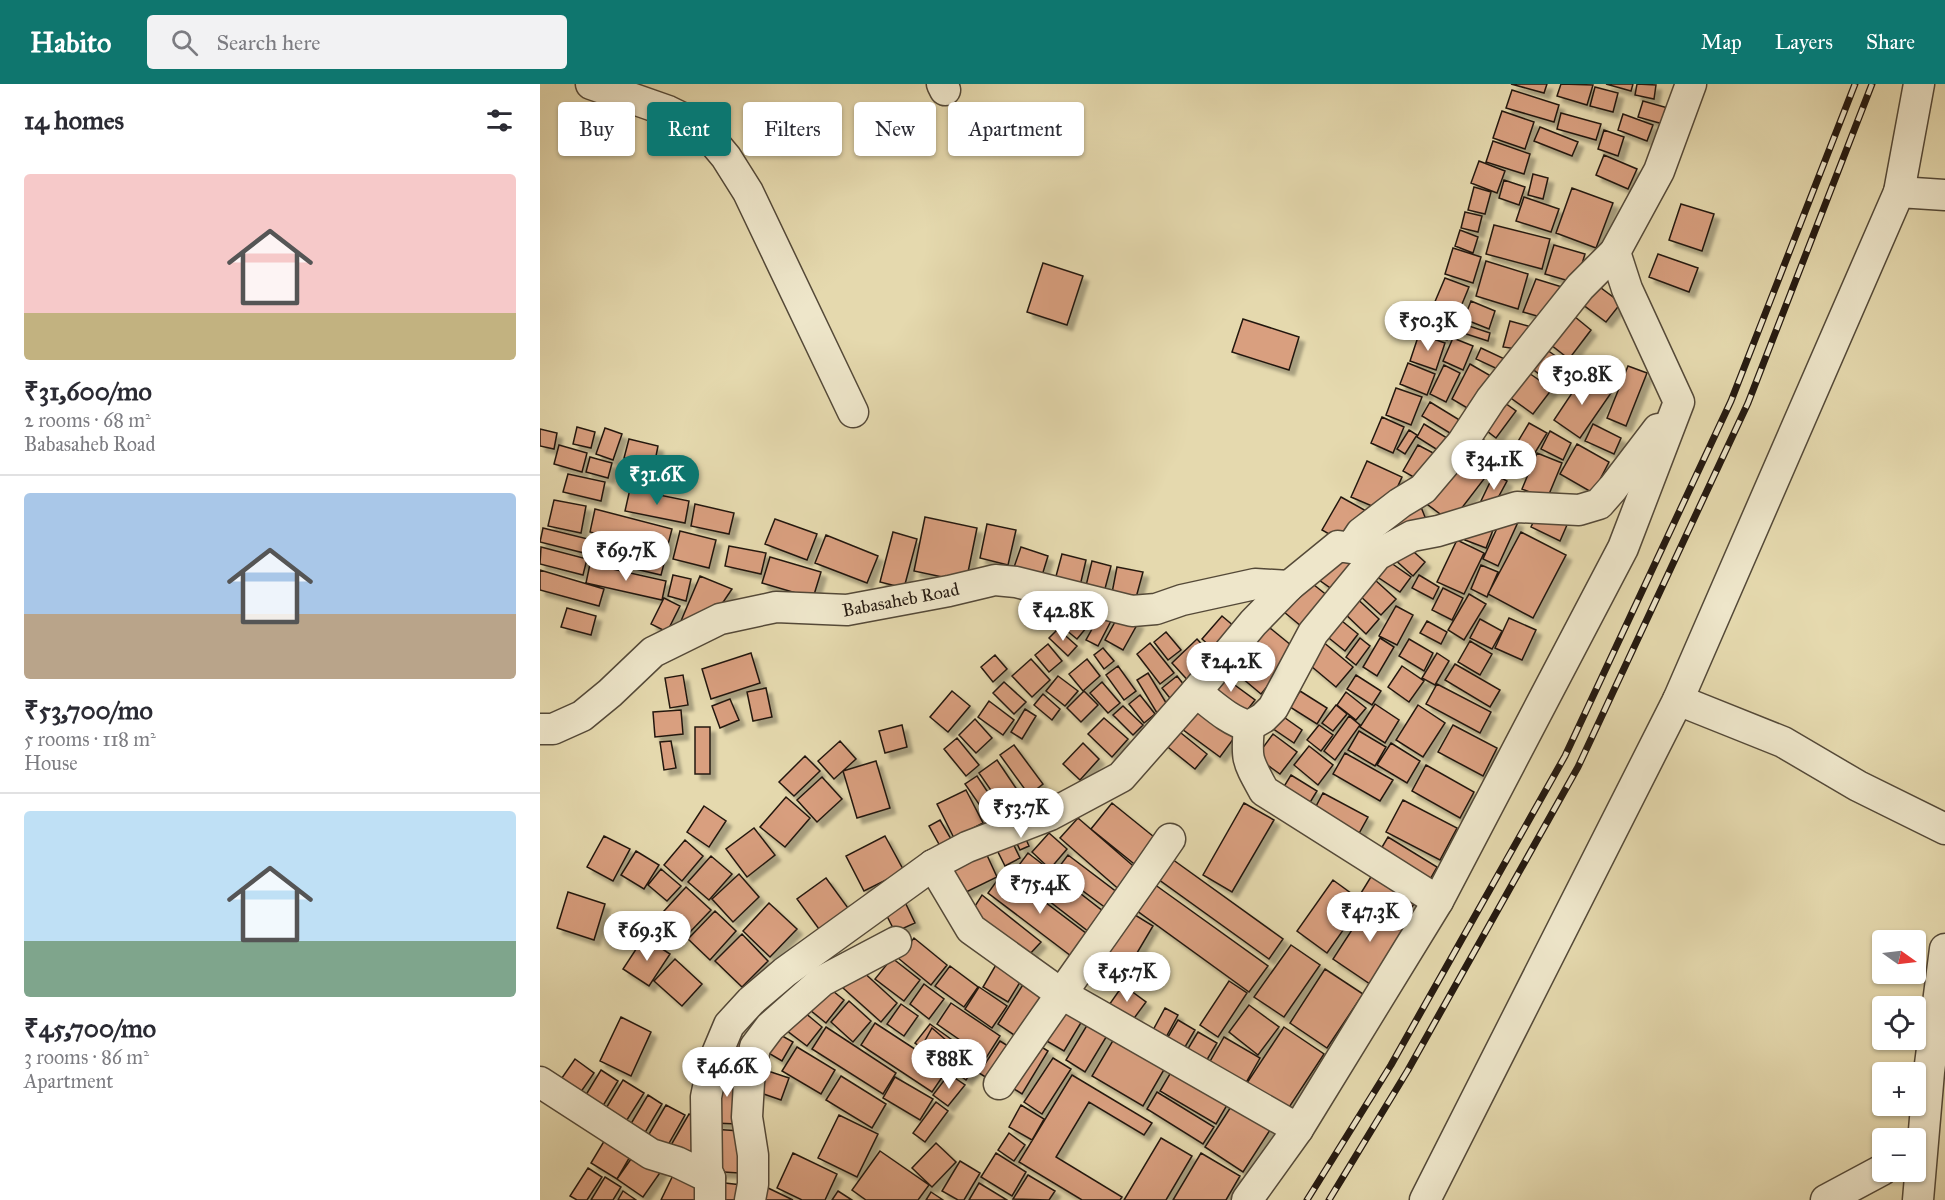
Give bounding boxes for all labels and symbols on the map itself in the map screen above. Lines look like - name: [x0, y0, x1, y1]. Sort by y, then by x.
- pin: ₹50.3K: [1379, 301, 1477, 352]
- pin: ₹30.8K: [1533, 355, 1631, 406]
- pin: ₹34.1K: [1445, 440, 1543, 491]
- pin: ₹31.6K: [608, 455, 706, 506]
- pin: ₹69.7K: [577, 531, 675, 582]
- street label: Babasaheb Road: [840, 578, 961, 622]
- pin: ₹42.8K: [1014, 591, 1112, 642]
- pin: ₹24.2K: [1182, 642, 1280, 693]
- pin: ₹53.7K: [972, 788, 1070, 839]
- pin: ₹75.4K: [991, 864, 1089, 915]
- pin: ₹47.3K: [1321, 892, 1419, 943]
- pin: ₹69.3K: [598, 911, 696, 962]
- north arrow: [1872, 930, 1926, 984]
- pin: ₹45.7K: [1078, 952, 1176, 1003]
- pin: ₹88K: [913, 1039, 985, 1090]
- pin: ₹46.6K: [678, 1047, 776, 1098]

